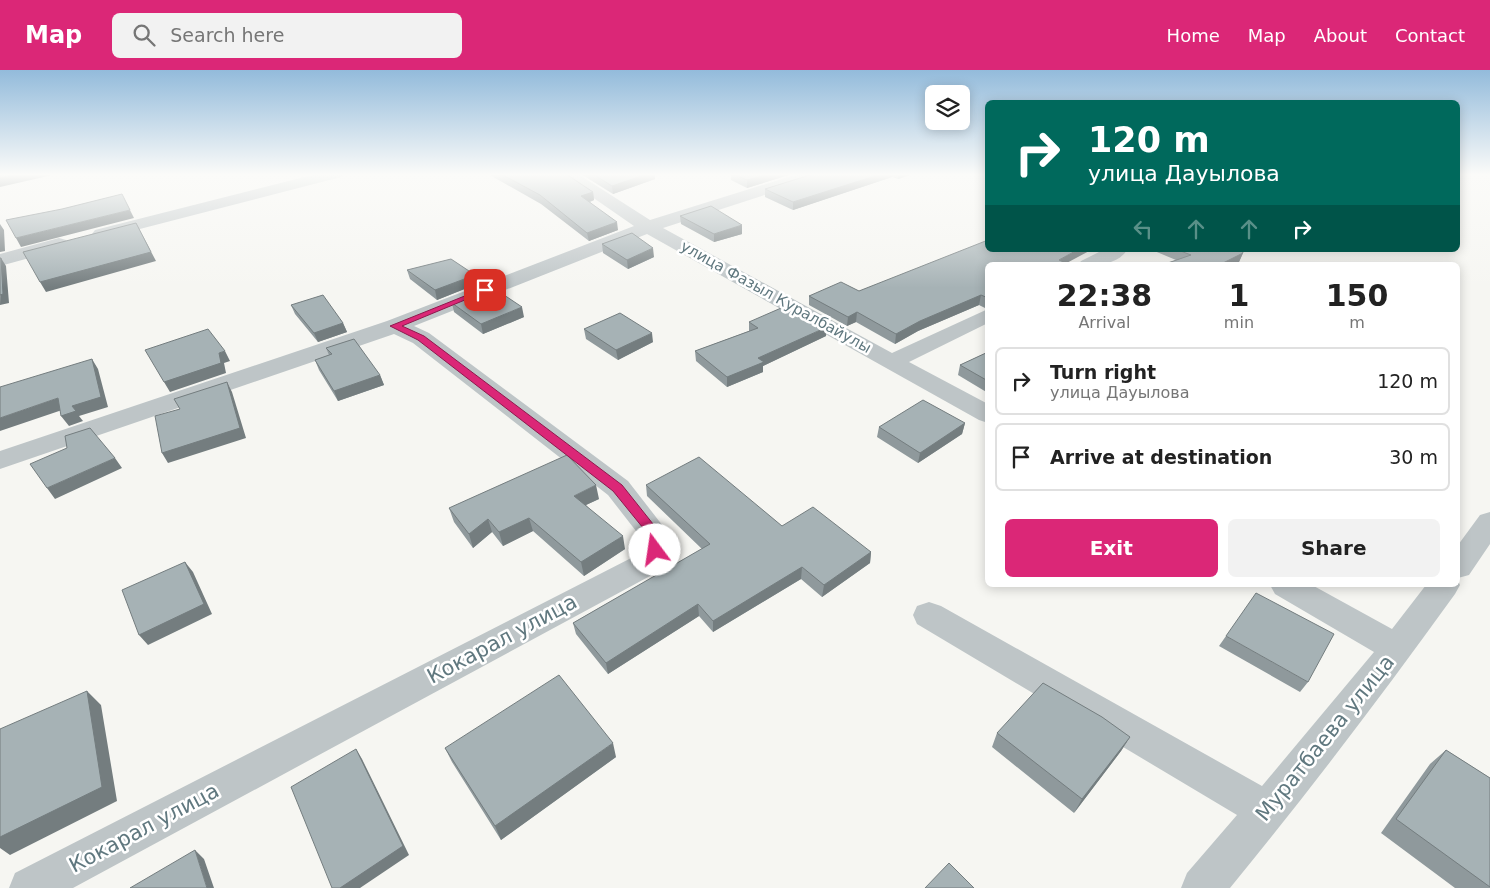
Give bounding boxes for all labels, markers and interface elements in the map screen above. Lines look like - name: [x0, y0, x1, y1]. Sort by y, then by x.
- search box: [112, 13, 462, 58]
- text: Map: [25, 21, 82, 49]
- icon: search: [130, 21, 158, 49]
- text: Search here: [170, 24, 284, 46]
- text: Home: [1167, 25, 1220, 46]
- text: Map: [1248, 25, 1286, 46]
- text: About: [1314, 25, 1367, 46]
- text: Contact: [1395, 25, 1465, 46]
- map controls: [925, 85, 970, 130]
- button: layers: [925, 85, 970, 130]
- icon: right: [1005, 120, 1070, 185]
- text: 120 m: [1088, 120, 1210, 160]
- text: улица Дауылова: [1088, 161, 1280, 186]
- icon: left: [1129, 215, 1157, 243]
- icon: ahead: [1182, 215, 1210, 243]
- icon: ahead: [1235, 215, 1263, 243]
- icon: right: [1288, 215, 1316, 243]
- street label: улица Фазыл Куралбайулы: [678, 237, 874, 357]
- pin: [464, 269, 506, 311]
- icon: arrive: [471, 276, 499, 304]
- text: 22:38: [1057, 278, 1152, 313]
- text: 1: [1228, 278, 1249, 313]
- text: 150: [1326, 278, 1388, 313]
- text: Arrival: [1078, 313, 1130, 332]
- text: min: [1224, 313, 1254, 332]
- text: m: [1349, 313, 1365, 332]
- text: Turn right: [1050, 361, 1156, 383]
- icon: right: [1007, 367, 1035, 395]
- text: 120 m: [1377, 370, 1438, 392]
- text: улица Дауылова: [1050, 383, 1190, 402]
- icon: arrive: [1007, 443, 1035, 471]
- text: Arrive at destination: [1050, 446, 1272, 468]
- text: 30 m: [1389, 446, 1438, 468]
- button: Exit: [1005, 519, 1218, 577]
- button: Share: [1228, 519, 1440, 577]
- position arrow: [628, 523, 680, 575]
- street label: Кокарал улица: [423, 589, 581, 689]
- street label: Муратбаева улица: [1251, 650, 1399, 826]
- street label: Кокарал улица: [65, 778, 223, 878]

